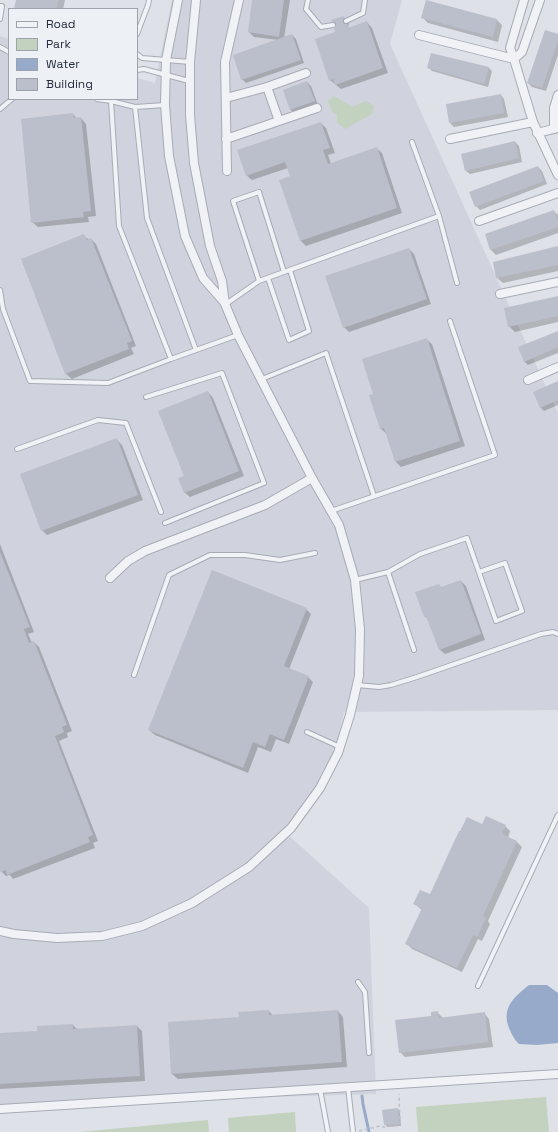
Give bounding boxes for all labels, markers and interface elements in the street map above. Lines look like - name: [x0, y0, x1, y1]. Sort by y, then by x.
- legend: [8, 8, 138, 100]
- text: Road: [46, 16, 75, 32]
- text: Park: [46, 36, 71, 52]
- text: Water: [46, 56, 80, 72]
- text: Building: [46, 76, 93, 92]

